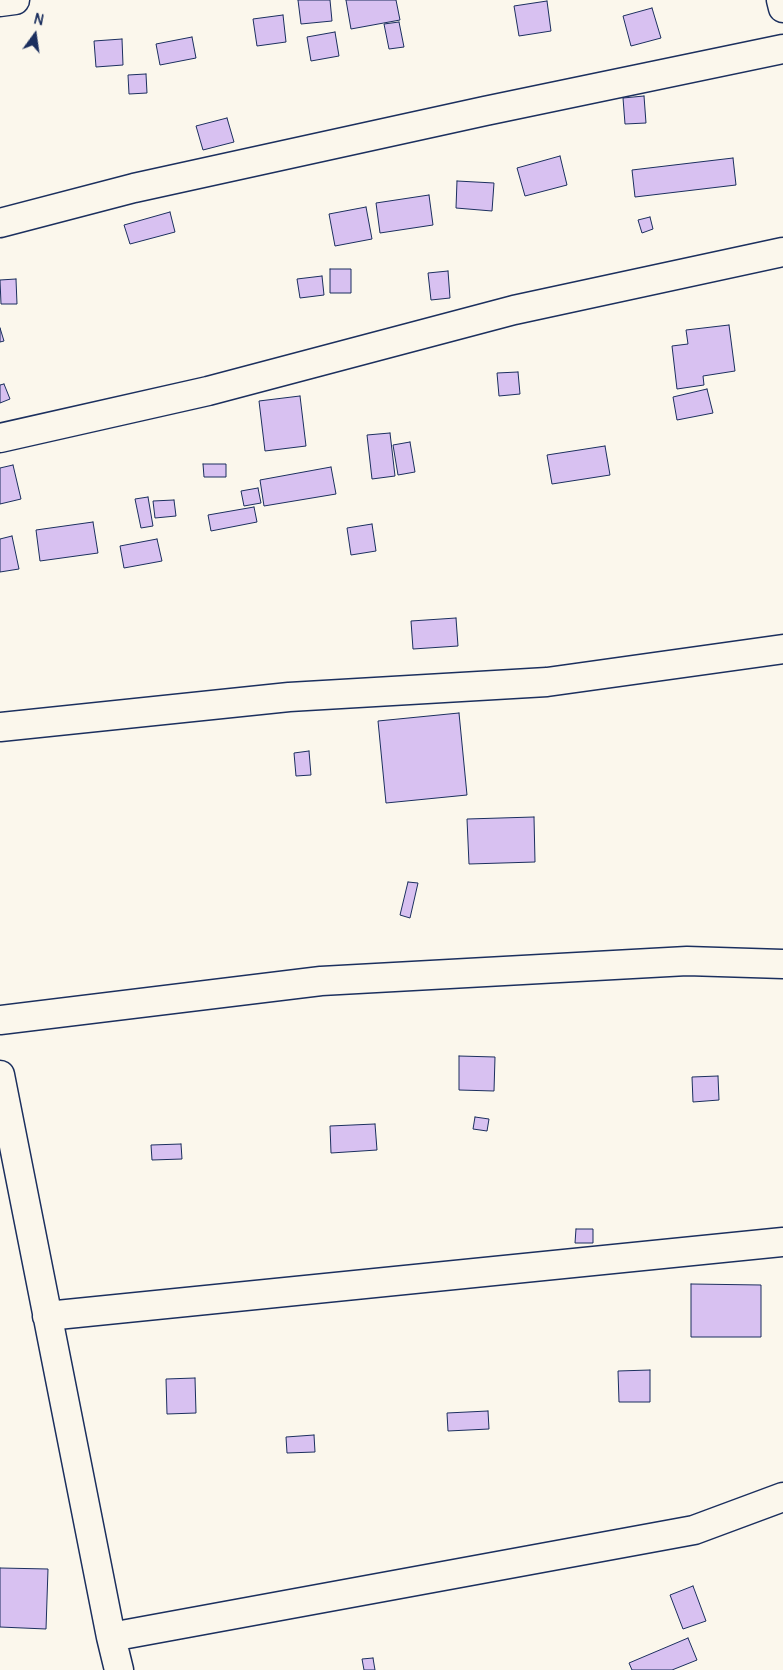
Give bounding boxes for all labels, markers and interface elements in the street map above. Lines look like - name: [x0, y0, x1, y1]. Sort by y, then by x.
- north arrow: [10, 10, 60, 60]
- text: N: [32, 11, 45, 29]

